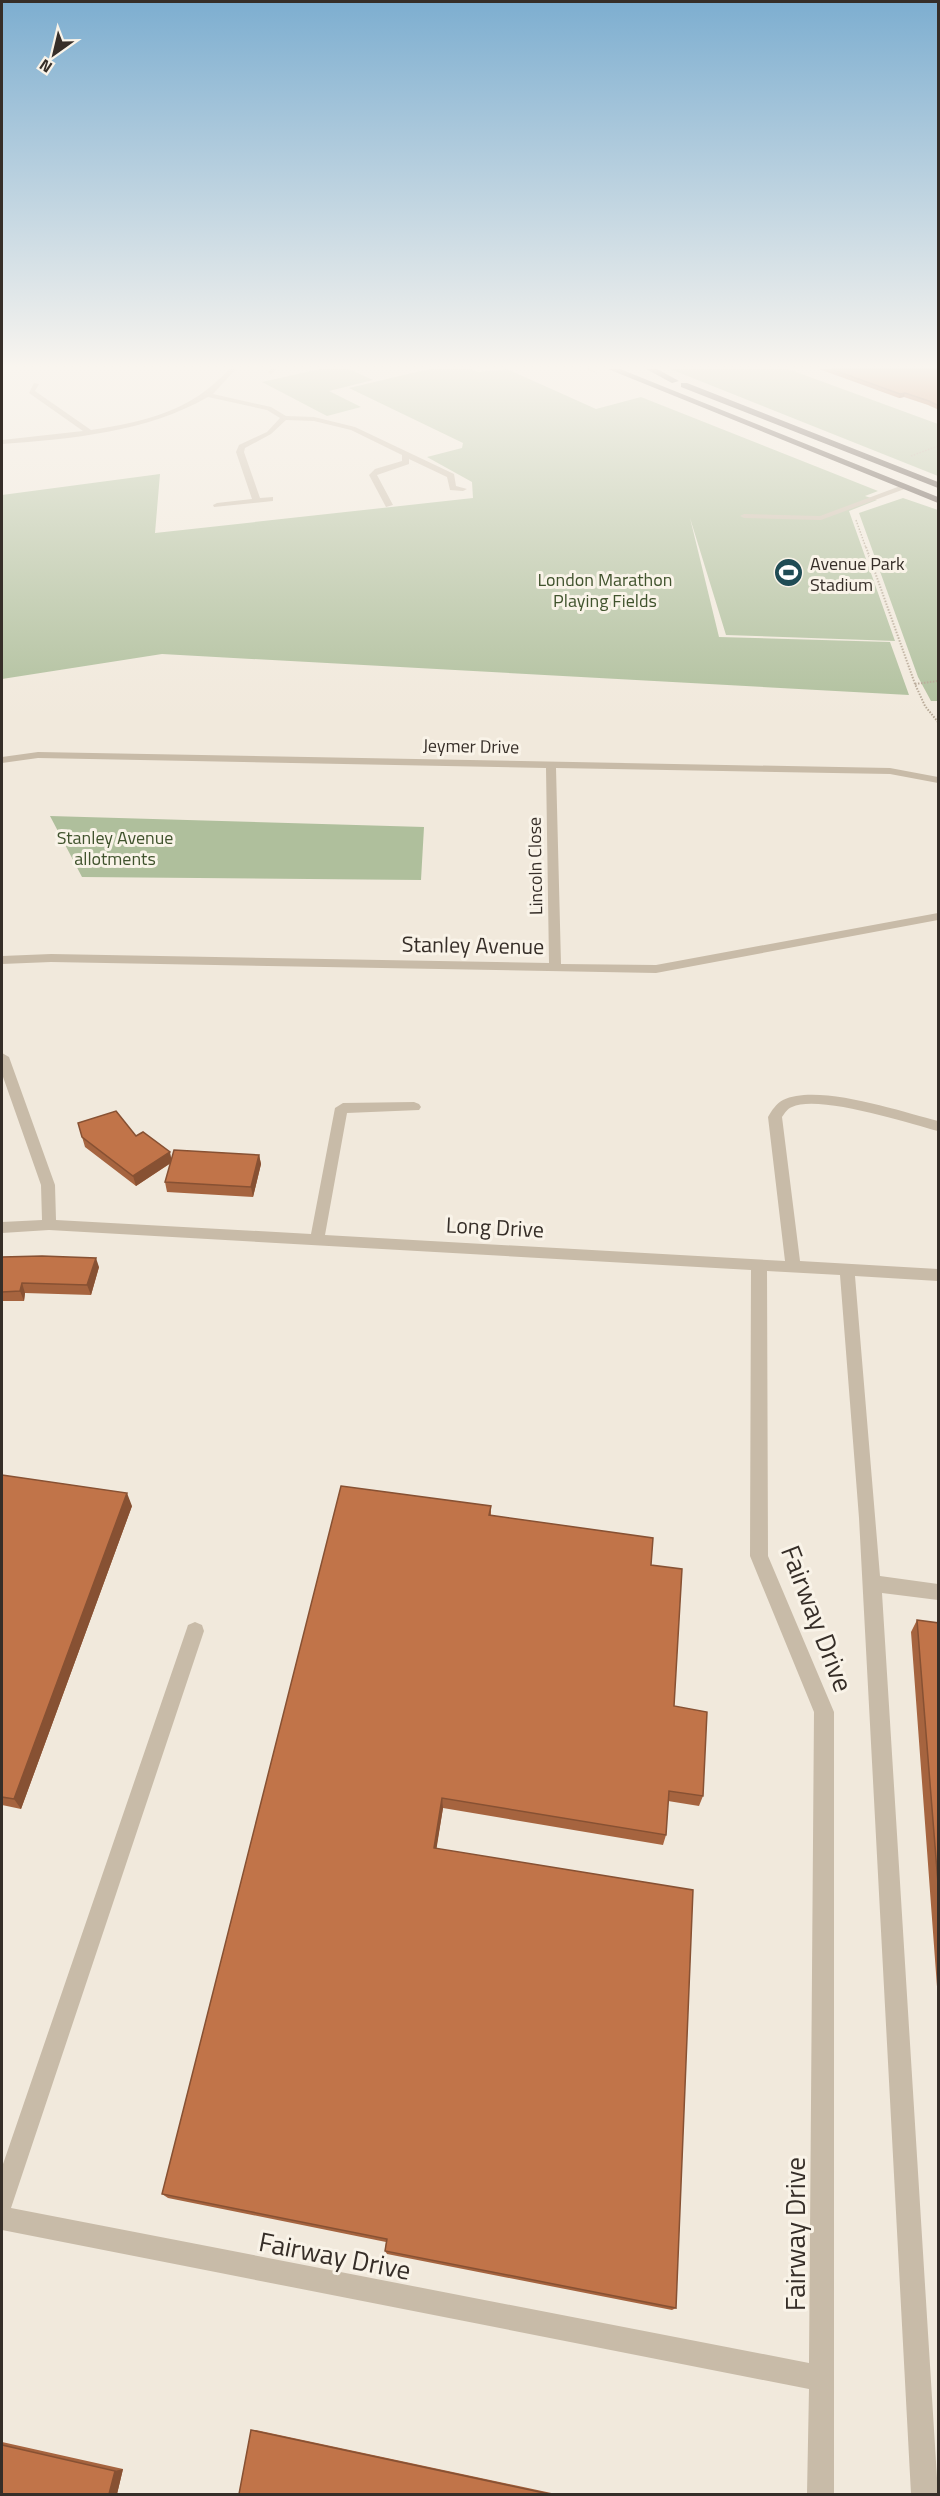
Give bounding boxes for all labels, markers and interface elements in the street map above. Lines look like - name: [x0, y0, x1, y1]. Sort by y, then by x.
- north arrow: [24, 24, 84, 84]
- text: N: [34, 53, 57, 79]
- place label: Avenue Park Stadium: [810, 550, 905, 598]
- sports icon: Avenue Park Stadium: [773, 557, 805, 589]
- park label: London Marathon Playing Fields: [538, 566, 672, 614]
- street label: Jeymer Drive: [423, 732, 519, 760]
- street label: Lincoln Close: [521, 817, 549, 915]
- park label: Stanley Avenue allotments: [57, 824, 173, 872]
- street label: Stanley Avenue: [401, 927, 545, 963]
- street label: Long Drive: [445, 1207, 545, 1247]
- street label: Fairway Drive: [771, 1539, 865, 1697]
- street label: Fairway Drive: [774, 2157, 815, 2311]
- street label: Fairway Drive: [256, 2220, 414, 2290]

